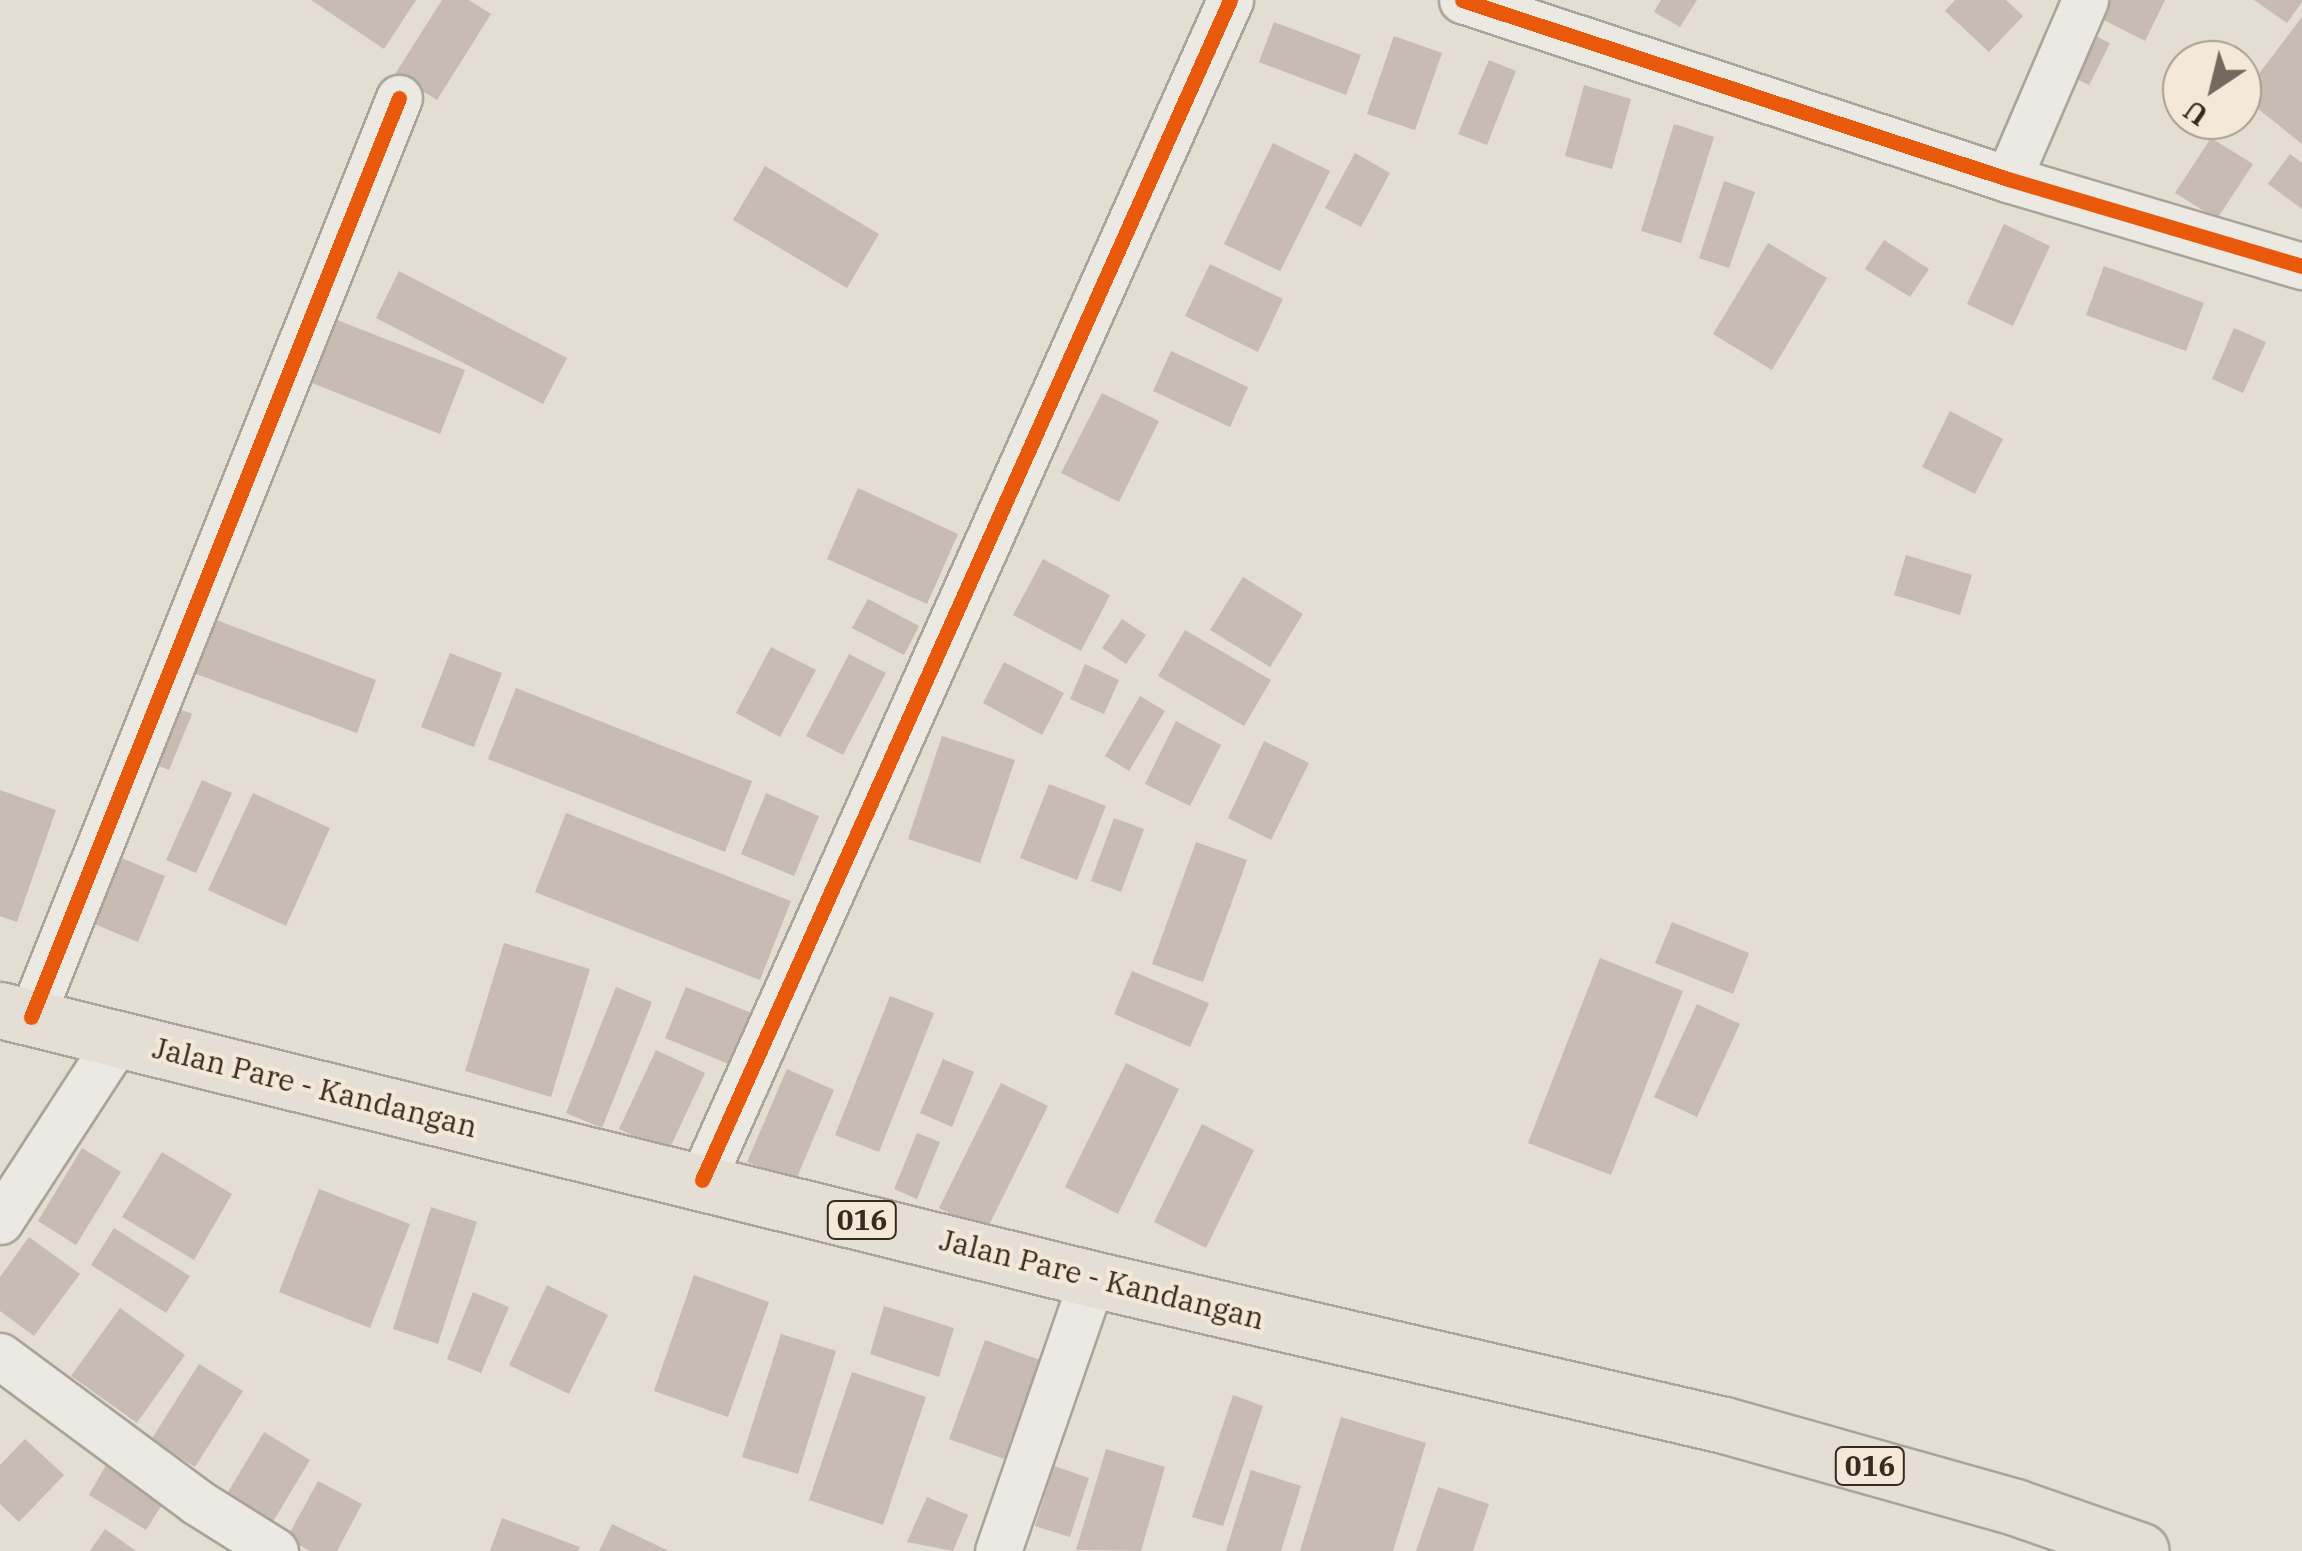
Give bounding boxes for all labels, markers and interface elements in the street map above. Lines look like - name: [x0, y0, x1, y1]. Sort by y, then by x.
- north arrow: [2162, 40, 2262, 140]
- text: U: [2176, 92, 2215, 135]
- street label: Jalan Pare - Kandangan: [149, 1029, 481, 1145]
- road number: 016: [824, 1197, 900, 1243]
- street label: Jalan Pare - Kandangan: [936, 1221, 1268, 1337]
- road number: 016: [1832, 1443, 1908, 1489]

